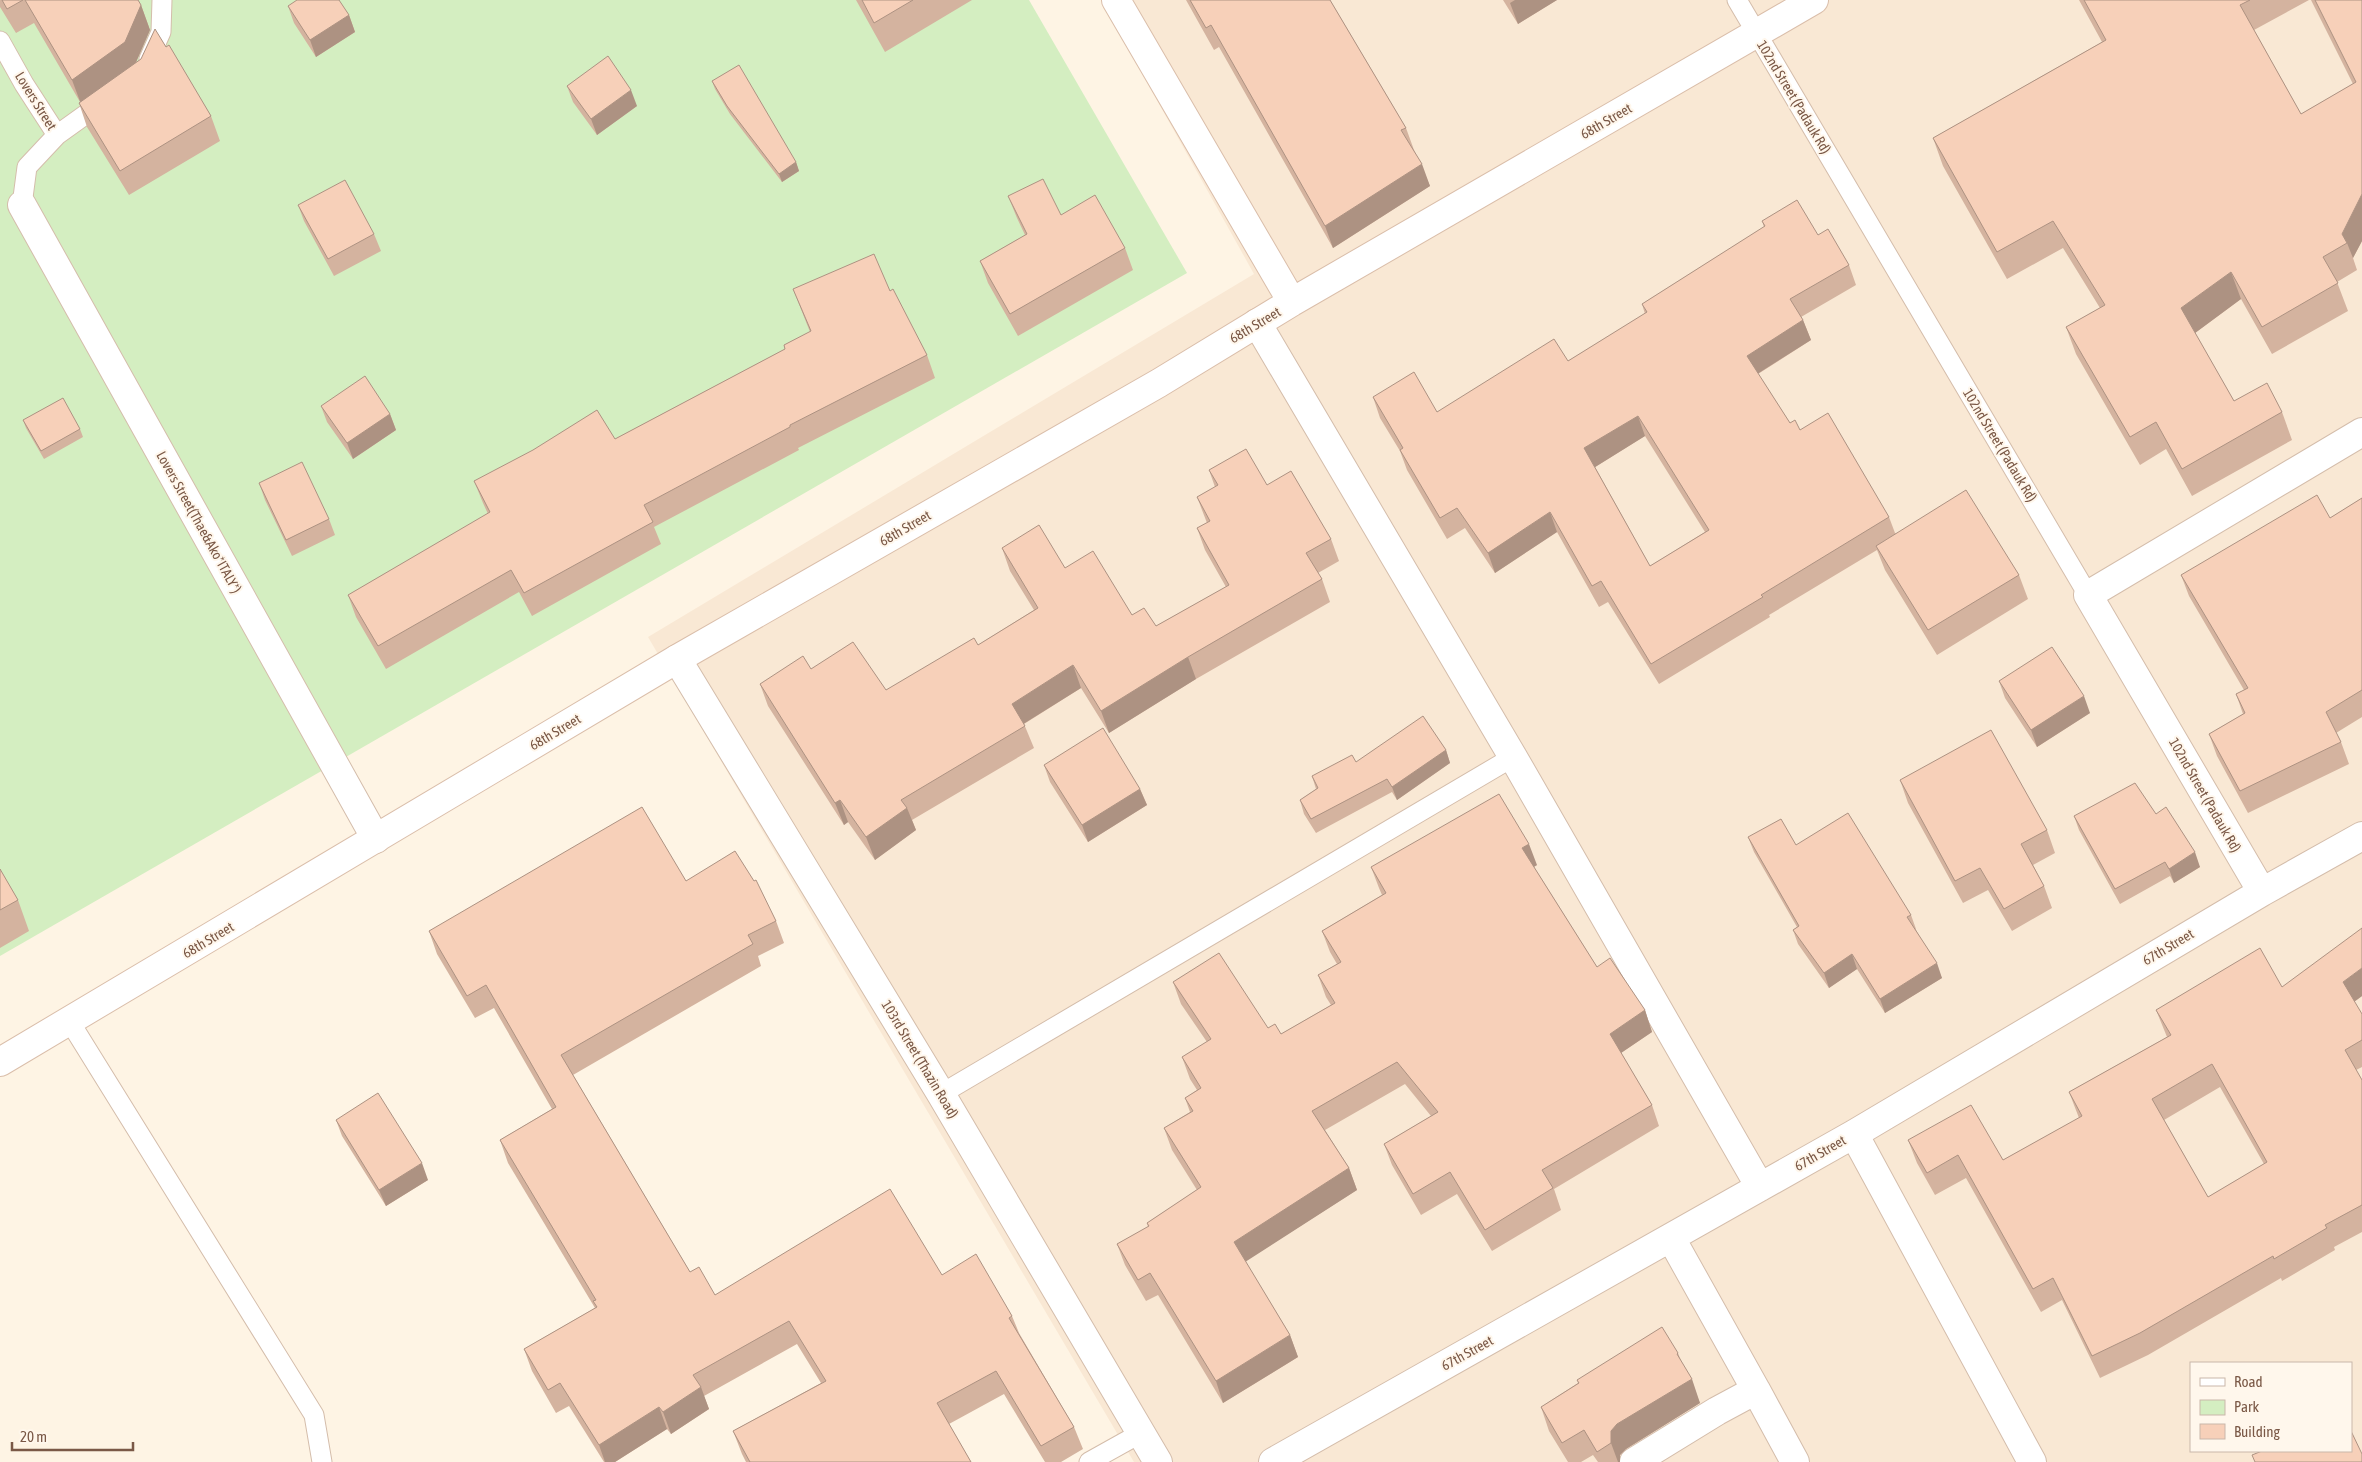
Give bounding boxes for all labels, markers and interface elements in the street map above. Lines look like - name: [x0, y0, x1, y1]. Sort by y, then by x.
- street label: 102nd Street (Padauk Rd): [1754, 38, 1834, 156]
- street label: Lovers Street: [12, 69, 60, 133]
- street label: 68th Street: [1577, 100, 1635, 142]
- street label: 68th Street: [1227, 304, 1283, 346]
- street label: 102nd Street (Padauk Rd): [1960, 386, 2040, 504]
- street label: Lovers Street(Thae&Ako*ITALY*): [153, 448, 245, 596]
- street label: 68th Street: [876, 507, 934, 549]
- street label: 68th Street: [527, 711, 583, 753]
- street label: 102nd Street (Padauk Rd): [2166, 735, 2244, 855]
- street label: 68th Street: [180, 919, 236, 961]
- street label: 67th Street: [2140, 926, 2196, 968]
- street label: 103rd Street (Thazin Road): [878, 997, 962, 1121]
- street label: 67th Street: [1791, 1132, 1849, 1174]
- street label: 67th Street: [1438, 1332, 1496, 1374]
- legend: [2190, 1362, 2352, 1452]
- text: Road: [2234, 1373, 2263, 1390]
- text: Park: [2234, 1398, 2259, 1415]
- scale bar: [12, 1420, 134, 1452]
- text: Building: [2234, 1423, 2280, 1440]
- text: 20 m: [20, 1428, 47, 1445]

